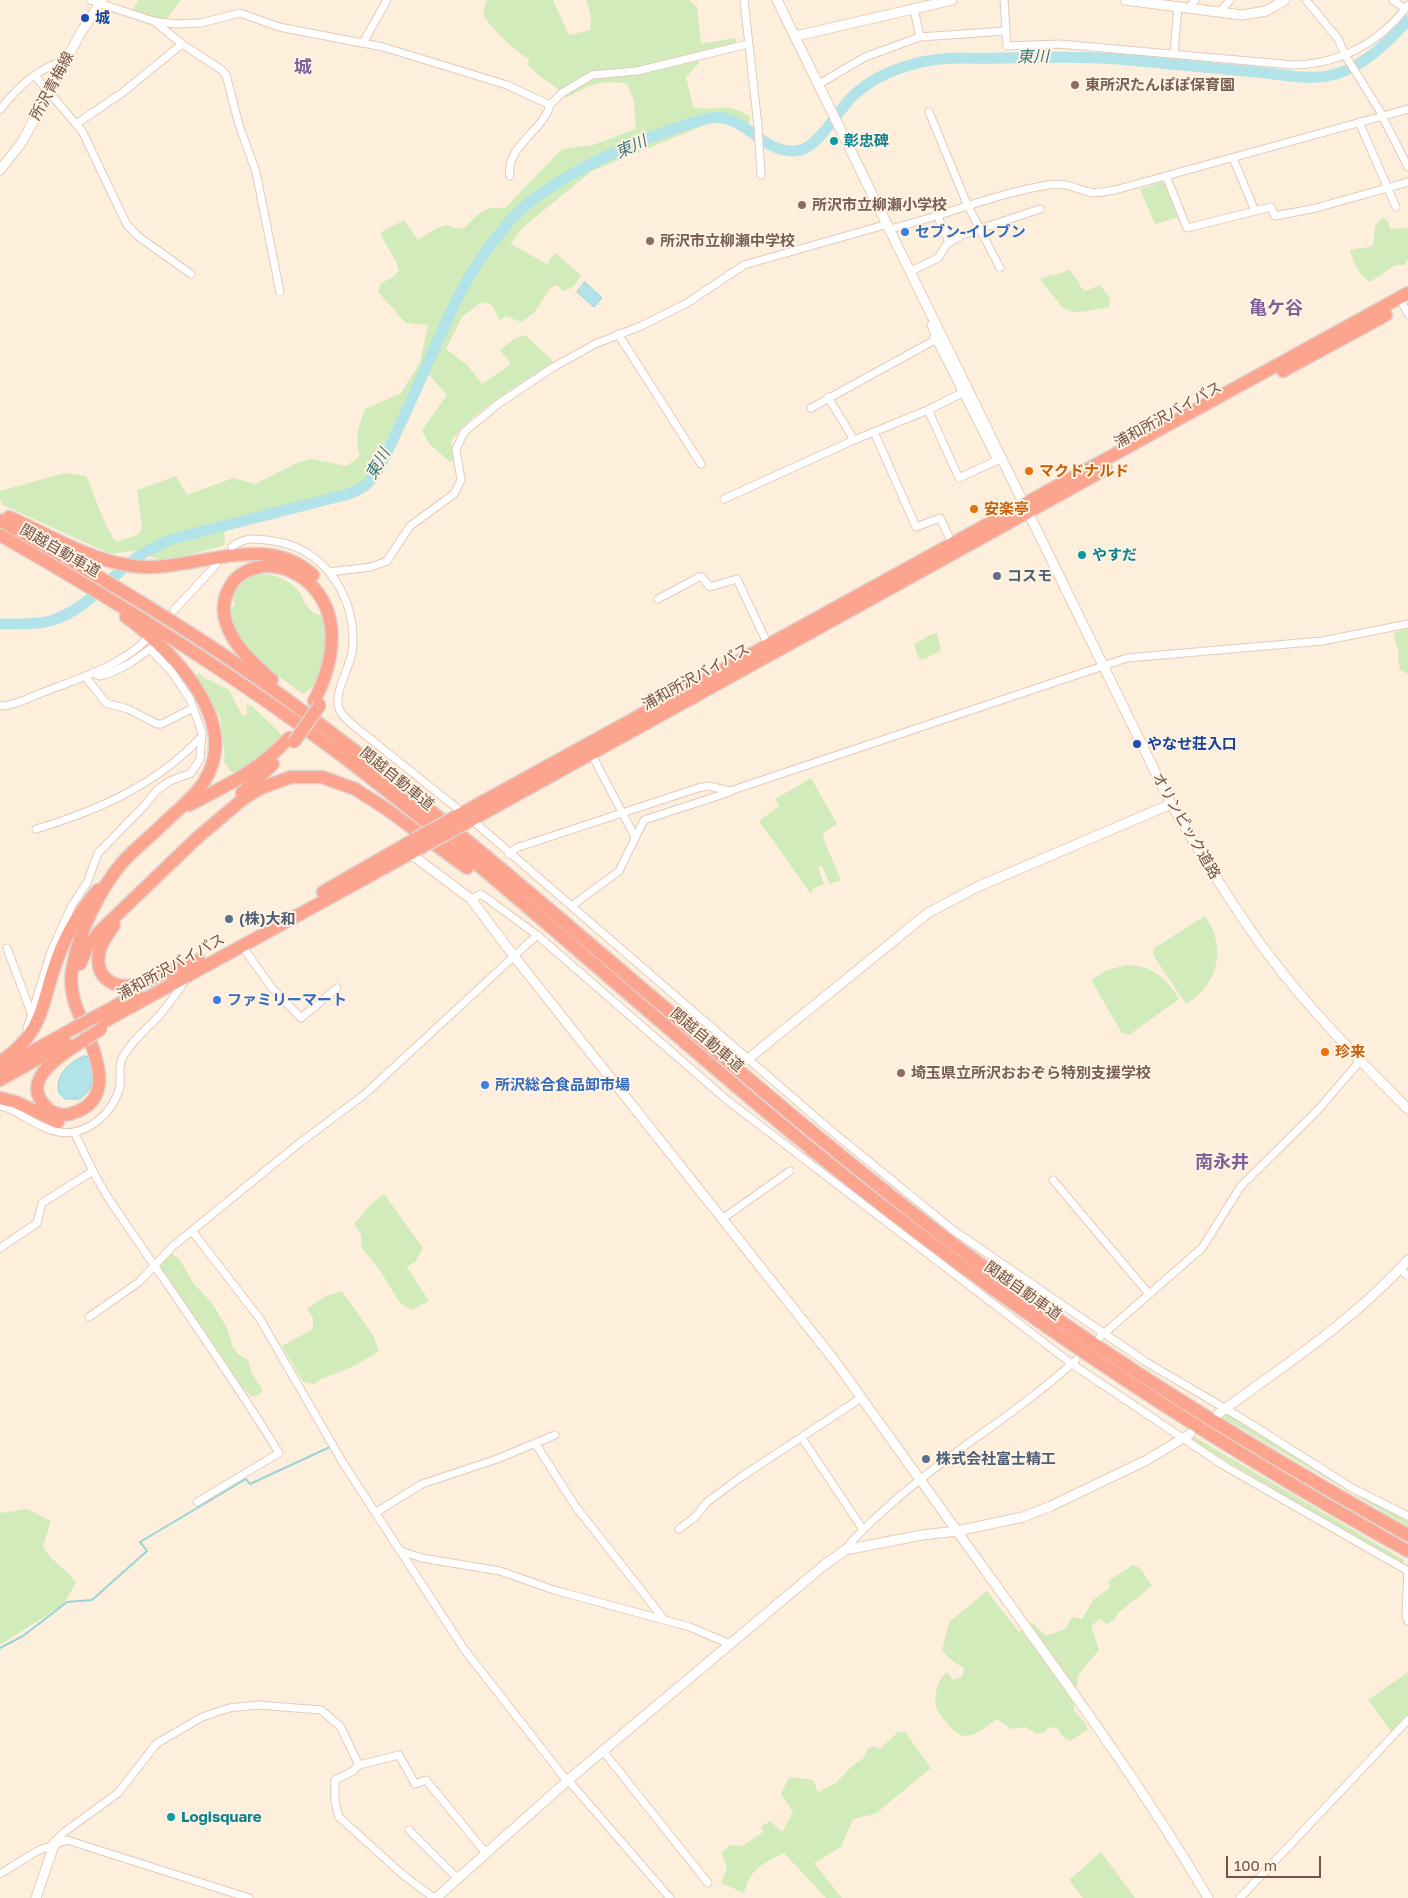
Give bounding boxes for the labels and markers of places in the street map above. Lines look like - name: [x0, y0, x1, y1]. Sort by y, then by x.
- place label: 城: [95, 9, 110, 27]
- marker: 城: [79, 12, 91, 24]
- place label: 東所沢たんぽぽ保育園: [1085, 76, 1235, 94]
- marker: 東所沢たんぽぽ保育園: [1069, 79, 1081, 91]
- place label: 彰忠碑: [844, 132, 889, 150]
- marker: 彰忠碑: [828, 135, 840, 147]
- place label: 所沢市立柳瀬小学校: [812, 196, 947, 214]
- marker: 所沢市立柳瀬小学校: [796, 199, 808, 211]
- place label: セブン-イレブン: [915, 223, 1026, 241]
- marker: セブン-イレブン: [899, 226, 911, 238]
- place label: 所沢市立柳瀬中学校: [660, 232, 795, 250]
- marker: 所沢市立柳瀬中学校: [644, 235, 656, 247]
- place label: マクドナルド: [1039, 462, 1129, 480]
- marker: マクドナルド: [1023, 465, 1035, 477]
- place label: 安楽亭: [984, 500, 1029, 518]
- marker: 安楽亭: [968, 503, 980, 515]
- place label: やすだ: [1092, 546, 1137, 564]
- marker: やすだ: [1076, 549, 1088, 561]
- place label: コスモ: [1007, 567, 1052, 585]
- marker: コスモ: [991, 570, 1003, 582]
- place label: やなせ荘入口: [1147, 735, 1237, 753]
- marker: やなせ荘入口: [1131, 738, 1143, 750]
- place label: (株)大和: [239, 910, 295, 928]
- marker: (株)大和: [223, 913, 235, 925]
- place label: ファミリーマート: [227, 991, 347, 1009]
- marker: ファミリーマート: [211, 994, 223, 1006]
- place label: 珍来: [1335, 1043, 1365, 1061]
- marker: 珍来: [1319, 1046, 1331, 1058]
- place label: 埼玉県立所沢おおぞら特別支援学校: [911, 1064, 1151, 1082]
- marker: 埼玉県立所沢おおぞら特別支援学校: [895, 1067, 907, 1079]
- place label: 所沢総合食品卸市場: [495, 1076, 630, 1094]
- marker: 所沢総合食品卸市場: [479, 1079, 491, 1091]
- place label: 株式会社富士精工: [936, 1450, 1056, 1468]
- marker: 株式会社富士精工: [920, 1453, 932, 1465]
- place label: Logisquare: [181, 1808, 262, 1826]
- marker: Logisquare: [165, 1811, 177, 1823]

